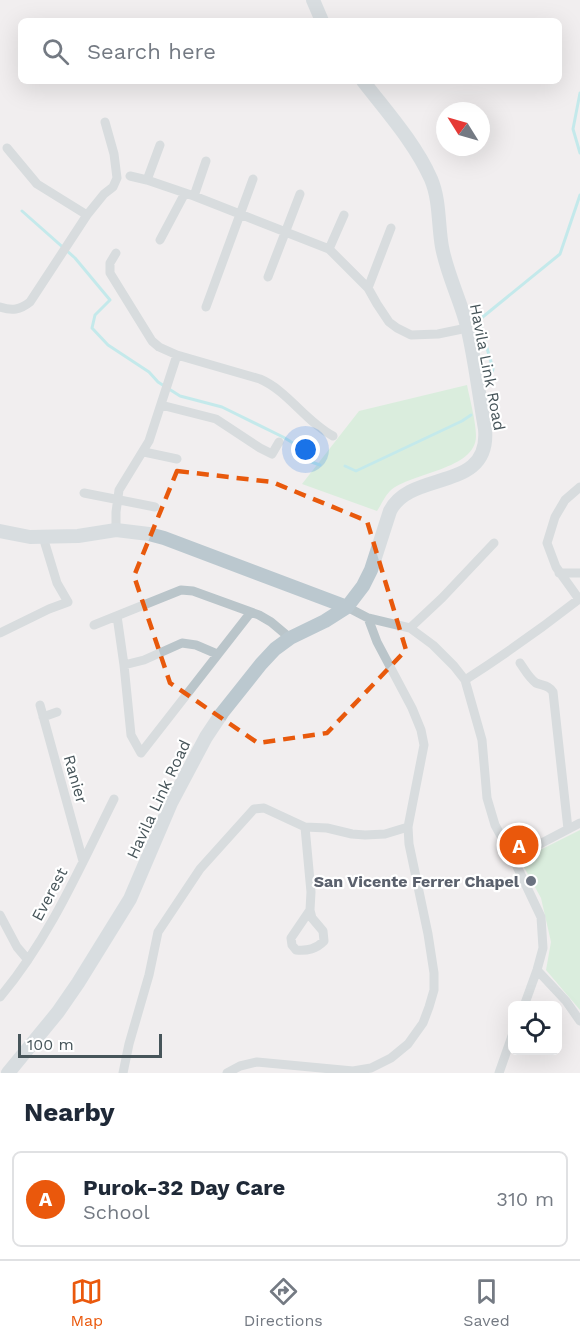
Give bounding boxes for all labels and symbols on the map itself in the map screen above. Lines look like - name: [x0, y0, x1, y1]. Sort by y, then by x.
- north arrow: [436, 102, 490, 156]
- street label: Havila Link Road: [466, 302, 509, 432]
- your location: [291, 435, 320, 464]
- street label: Havila Link Road: [123, 737, 194, 862]
- street label: Ranier: [60, 753, 92, 806]
- pin: A: [500, 822, 538, 868]
- street label: Everest: [27, 864, 72, 924]
- place label: San Vicente Ferrer Chapel: [314, 872, 520, 891]
- marker: San Vicente Ferrer Chapel: [524, 874, 538, 888]
- scale bar: [18, 1031, 162, 1058]

